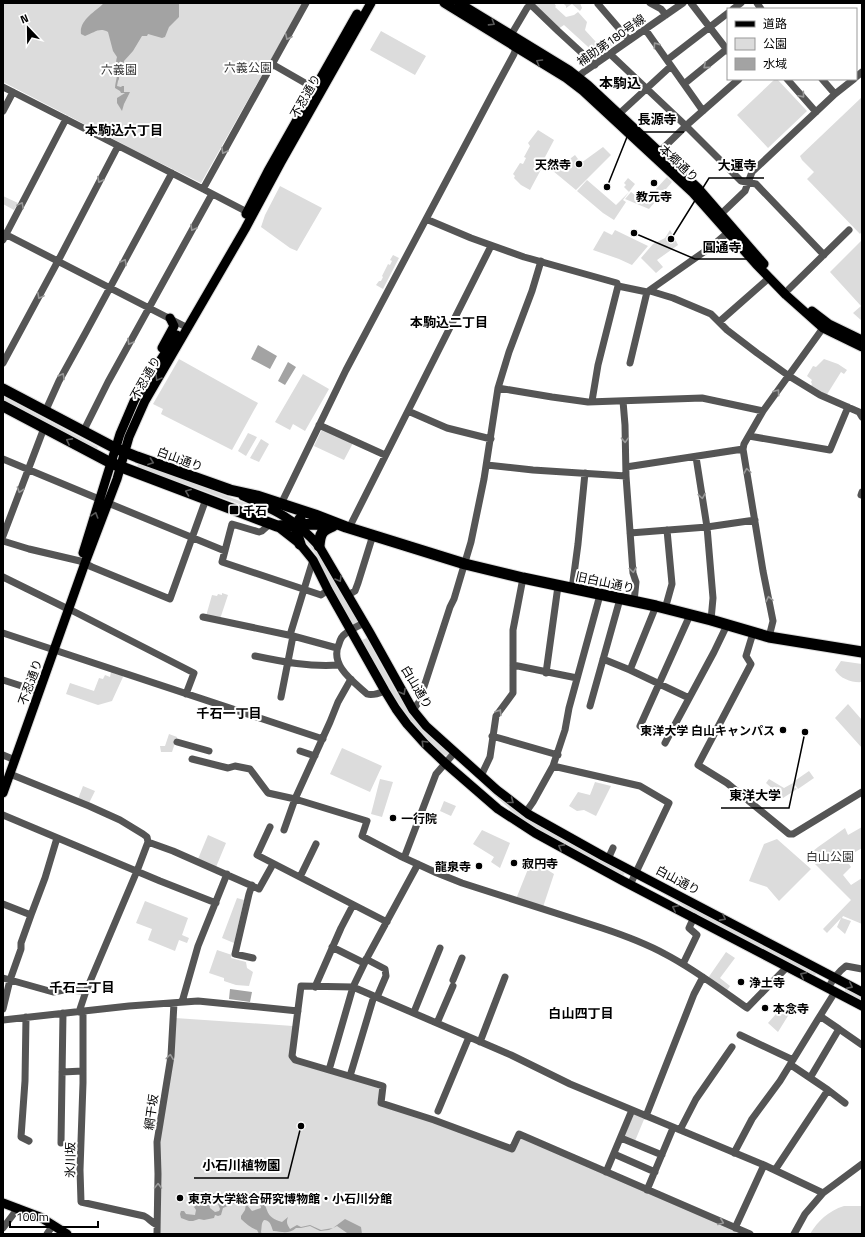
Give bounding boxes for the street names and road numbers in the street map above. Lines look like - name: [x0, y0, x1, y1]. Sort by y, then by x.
- street label: 補助第180号線: [573, 9, 649, 71]
- street label: 不忍通り: [285, 70, 325, 122]
- street label: 本郷通り: [655, 140, 703, 186]
- street label: 不忍通り: [125, 352, 165, 404]
- street label: 白山通り: [154, 442, 206, 476]
- street label: 旧白山通り: [574, 566, 636, 598]
- street label: 不忍通り: [13, 656, 47, 708]
- street label: 白山通り: [396, 662, 438, 712]
- street label: 白山通り: [652, 860, 704, 900]
- street label: 網干坂: [139, 1093, 163, 1131]
- street label: 氷川坂: [60, 1142, 80, 1178]

